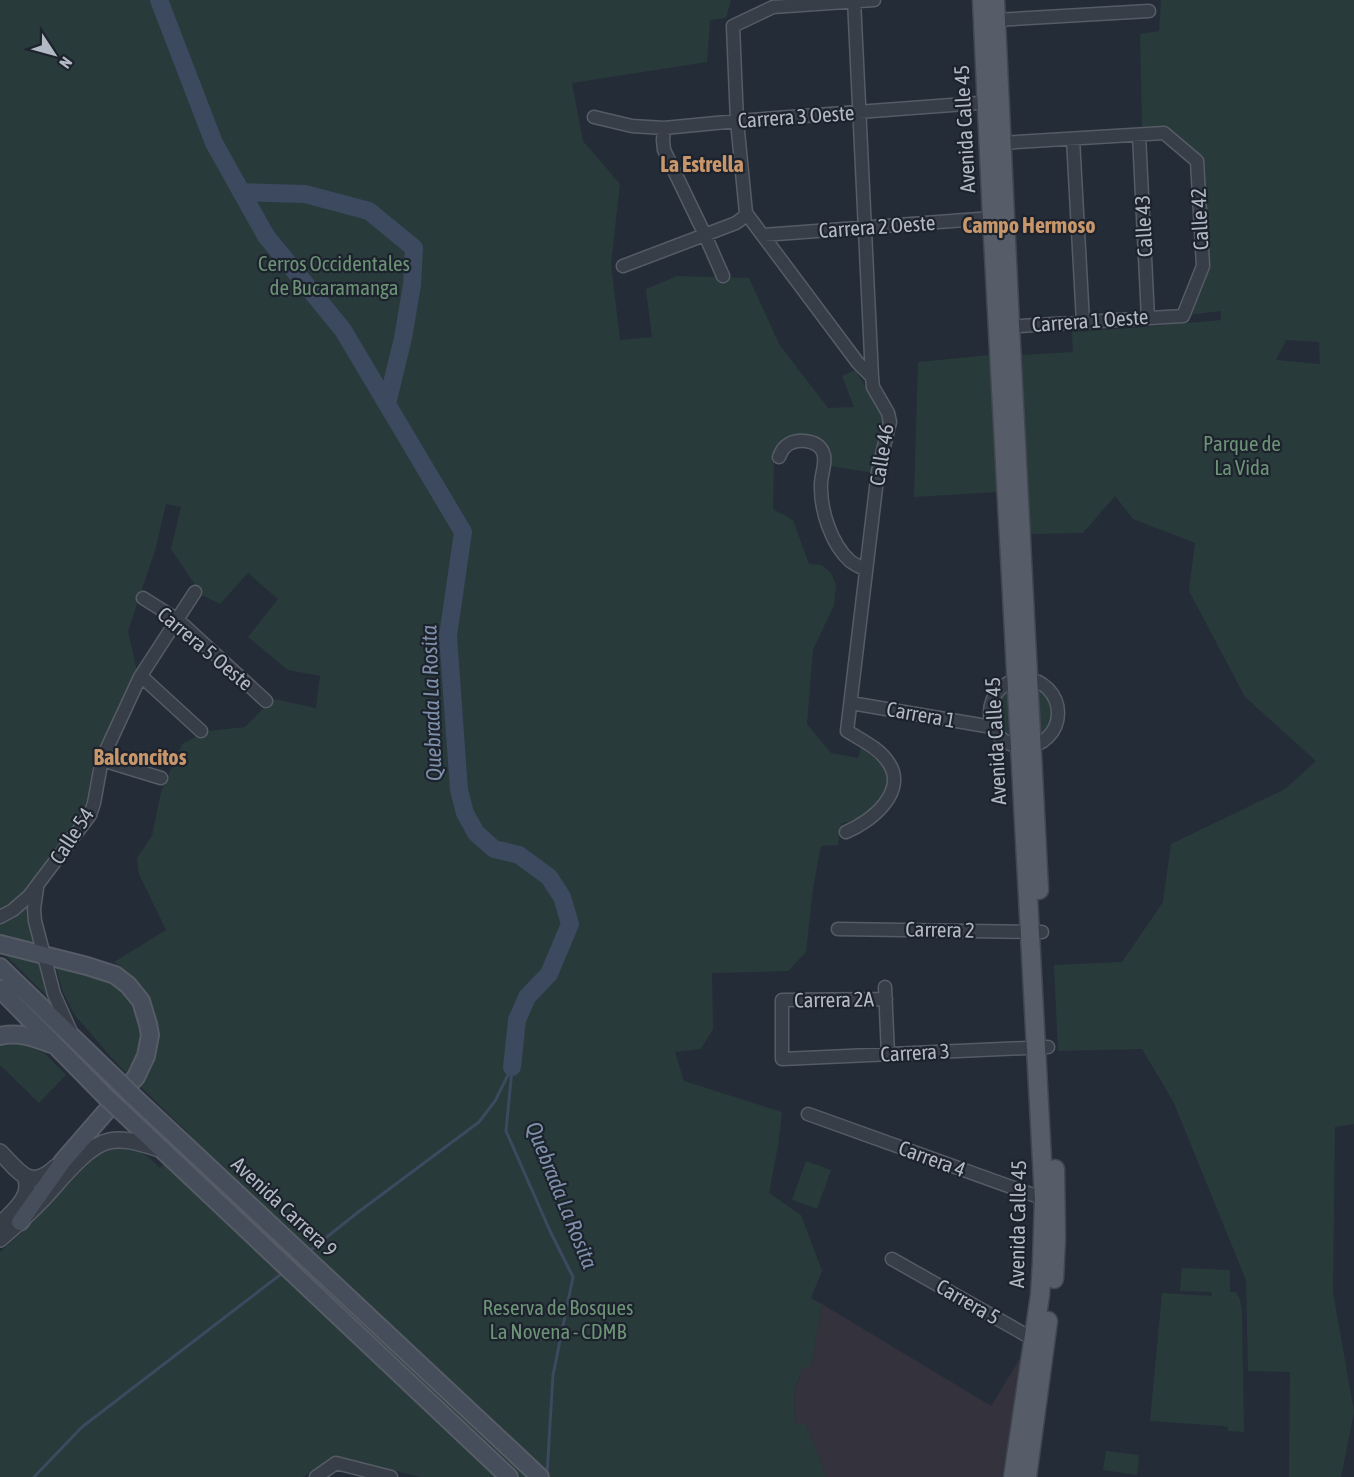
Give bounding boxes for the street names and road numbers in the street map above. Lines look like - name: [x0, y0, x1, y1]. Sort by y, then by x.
- street label: Avenida Calle 45: [949, 64, 979, 194]
- street label: Carrera 3 Oeste: [737, 100, 855, 132]
- street label: Calle 42: [1185, 187, 1213, 251]
- street label: Calle 43: [1129, 194, 1157, 258]
- street label: Carrera 2 Oeste: [818, 210, 936, 242]
- street label: Carrera 1 Oeste: [1031, 304, 1149, 336]
- street label: Calle 46: [864, 422, 898, 487]
- street label: Carrera 5 Oeste: [153, 601, 258, 695]
- street label: Avenida Calle 45: [980, 676, 1010, 806]
- street label: Carrera 1: [885, 696, 957, 732]
- street label: Calle 54: [44, 803, 98, 868]
- street label: Carrera 2: [905, 916, 975, 942]
- street label: Carrera 2A: [794, 986, 875, 1012]
- street label: Carrera 3: [880, 1038, 950, 1066]
- street label: Carrera 4: [896, 1135, 969, 1181]
- street label: Avenida Carrera 9: [227, 1151, 342, 1261]
- street label: Avenida Calle 45: [1004, 1160, 1030, 1288]
- street label: Carrera 5: [932, 1273, 1005, 1329]

